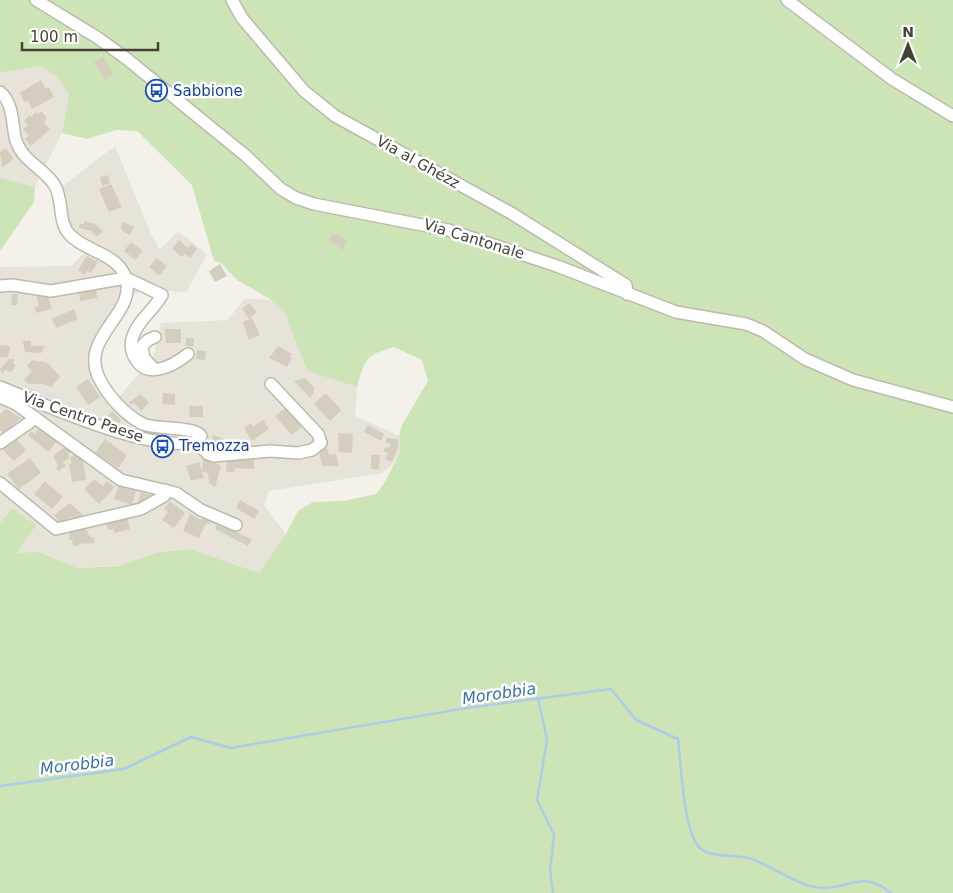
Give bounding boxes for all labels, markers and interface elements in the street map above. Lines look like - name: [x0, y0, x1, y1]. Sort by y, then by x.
- scale bar: [22, 20, 159, 52]
- north arrow: [883, 20, 933, 70]
- text: N: [902, 24, 914, 40]
- text: 100 m: [30, 28, 78, 46]
- bus stop icon: Sabbione: [145, 79, 169, 103]
- place label: Sabbione: [173, 82, 243, 100]
- street label: Via al Ghézz: [373, 132, 463, 192]
- street label: Via Cantonale: [421, 215, 527, 263]
- street label: Via Centro Paese: [20, 388, 146, 446]
- bus stop icon: Tremozza: [151, 434, 175, 458]
- place label: Tremozza: [178, 437, 250, 455]
- water label: Morobbia: [461, 679, 537, 708]
- water label: Morobbia: [39, 751, 115, 778]

